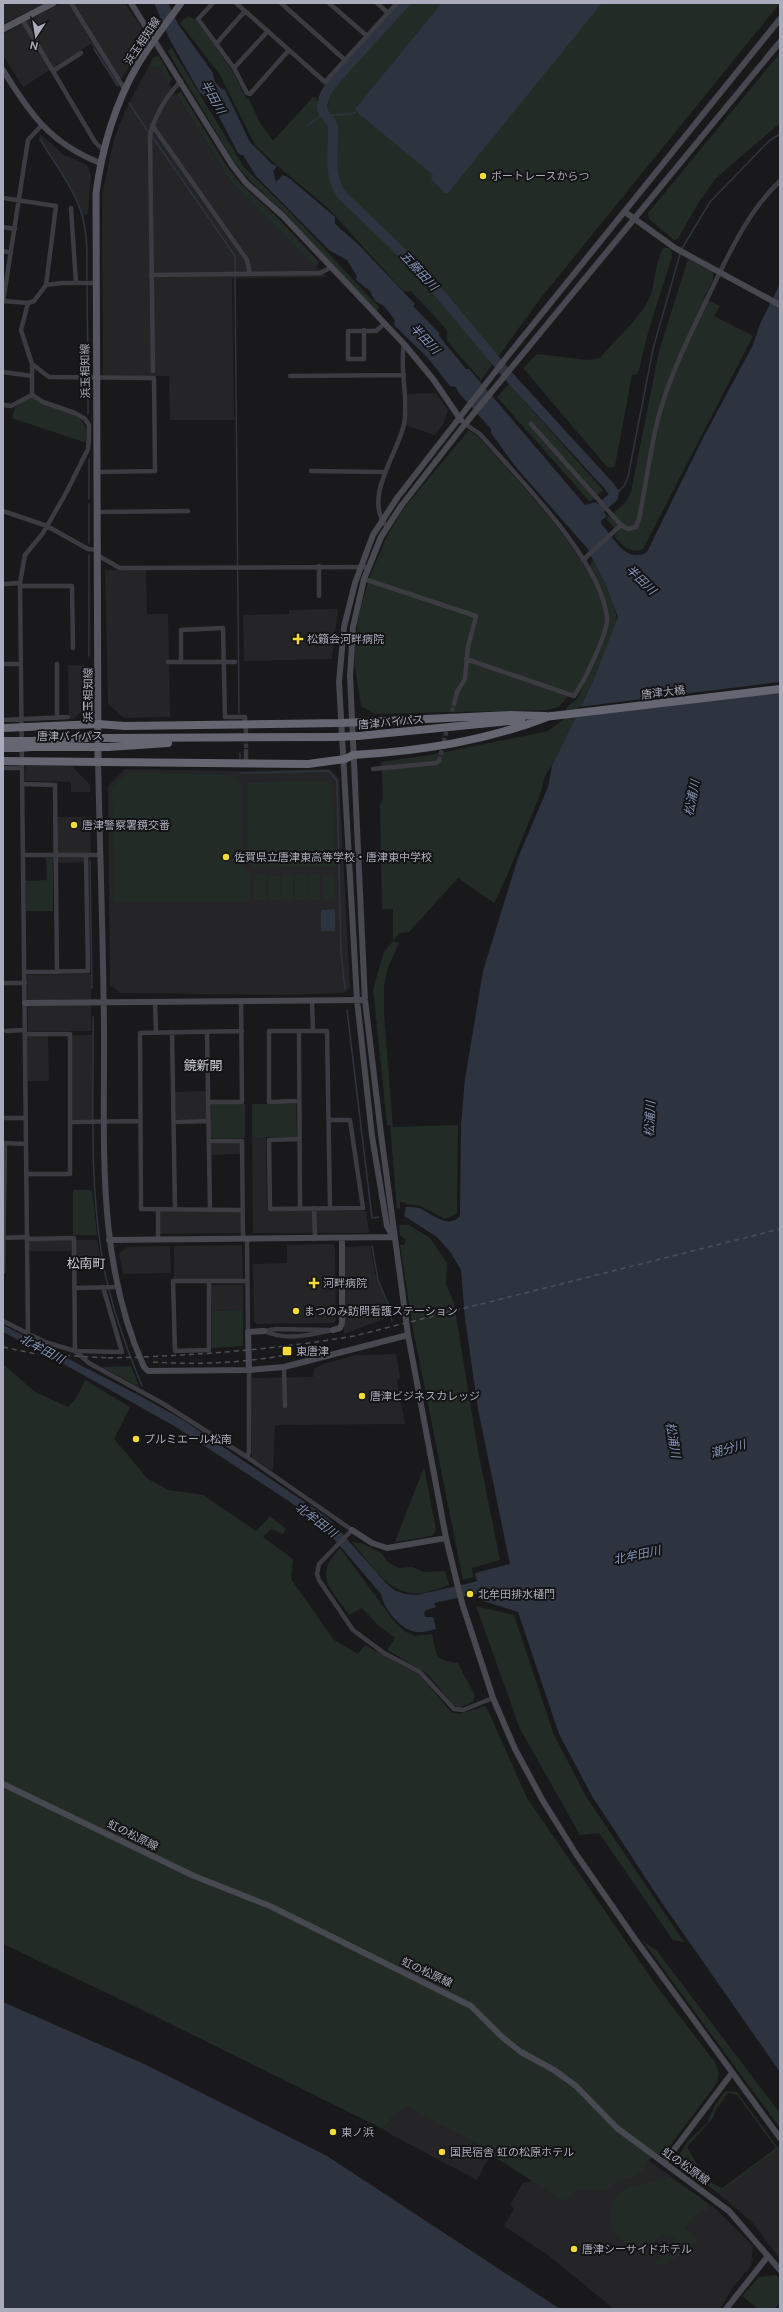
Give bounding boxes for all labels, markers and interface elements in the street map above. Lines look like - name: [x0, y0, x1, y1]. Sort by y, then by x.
- street label: 浜玉相知線: [121, 14, 163, 68]
- north arrow: [16, 16, 56, 56]
- text: N: [29, 38, 39, 53]
- water label: 半田川: [197, 77, 230, 118]
- place label: ボートレースからつ: [491, 169, 589, 183]
- marker: ボートレースからつ: [478, 171, 488, 181]
- water label: 五藤田川: [397, 248, 443, 295]
- water label: 半田川: [407, 320, 444, 359]
- street label: 浜玉相知線: [78, 343, 92, 399]
- water label: 半田川: [622, 562, 661, 600]
- place label: 松籟会河畔病院: [307, 632, 384, 646]
- marker: 松籟会河畔病院: [292, 633, 304, 645]
- street label: 浜玉相知線: [81, 668, 95, 723]
- street label: 唐津大橋: [640, 682, 686, 702]
- street label: 唐津バイパス: [358, 712, 424, 732]
- street label: 唐津バイパス: [37, 729, 103, 743]
- water label: 松浦川: [681, 777, 704, 817]
- place label: 唐津警察署鏡交番: [82, 818, 170, 832]
- marker: 唐津警察署鏡交番: [69, 820, 79, 830]
- place label: 佐賀県立唐津東高等学校・唐津東中学校: [234, 850, 432, 864]
- marker: 佐賀県立唐津東高等学校・唐津東中学校: [221, 852, 231, 862]
- district label: 鏡新開: [183, 1057, 223, 1074]
- water label: 松浦川: [641, 1099, 659, 1137]
- district label: 松南町: [66, 1255, 106, 1272]
- place label: 河畔病院: [323, 1276, 367, 1290]
- marker: 河畔病院: [308, 1277, 320, 1289]
- place label: まつのみ訪問看護ステーション: [304, 1304, 458, 1318]
- marker: まつのみ訪問看護ステーション: [291, 1306, 301, 1316]
- water label: 北牟田川: [17, 1331, 69, 1368]
- place label: 東唐津: [296, 1344, 329, 1358]
- marker: 東唐津: [281, 1345, 293, 1357]
- place label: 唐津ビジネスカレッジ: [370, 1389, 480, 1403]
- marker: 唐津ビジネスカレッジ: [357, 1391, 367, 1401]
- water label: 松浦川: [662, 1421, 684, 1461]
- place label: プルミエール松南: [144, 1432, 232, 1446]
- marker: プルミエール松南: [131, 1434, 141, 1444]
- water label: 潮分川: [708, 1436, 749, 1462]
- water label: 北牟田川: [292, 1499, 342, 1542]
- water label: 北牟田川: [612, 1542, 664, 1568]
- place label: 北牟田排水樋門: [478, 1587, 555, 1601]
- marker: 北牟田排水樋門: [465, 1589, 475, 1599]
- street label: 虹の松原線: [105, 1817, 161, 1853]
- street label: 虹の松原線: [399, 1954, 455, 1990]
- place label: 東ノ浜: [341, 2125, 374, 2139]
- marker: 東ノ浜: [328, 2127, 338, 2137]
- street label: 虹の松原線: [659, 2144, 713, 2188]
- place label: 国民宿舎 虹の松原ホテル: [450, 2145, 574, 2159]
- marker: 国民宿舎 虹の松原ホテル: [437, 2147, 447, 2157]
- place label: 唐津シーサイドホテル: [582, 2242, 692, 2256]
- marker: 唐津シーサイドホテル: [569, 2244, 579, 2254]

